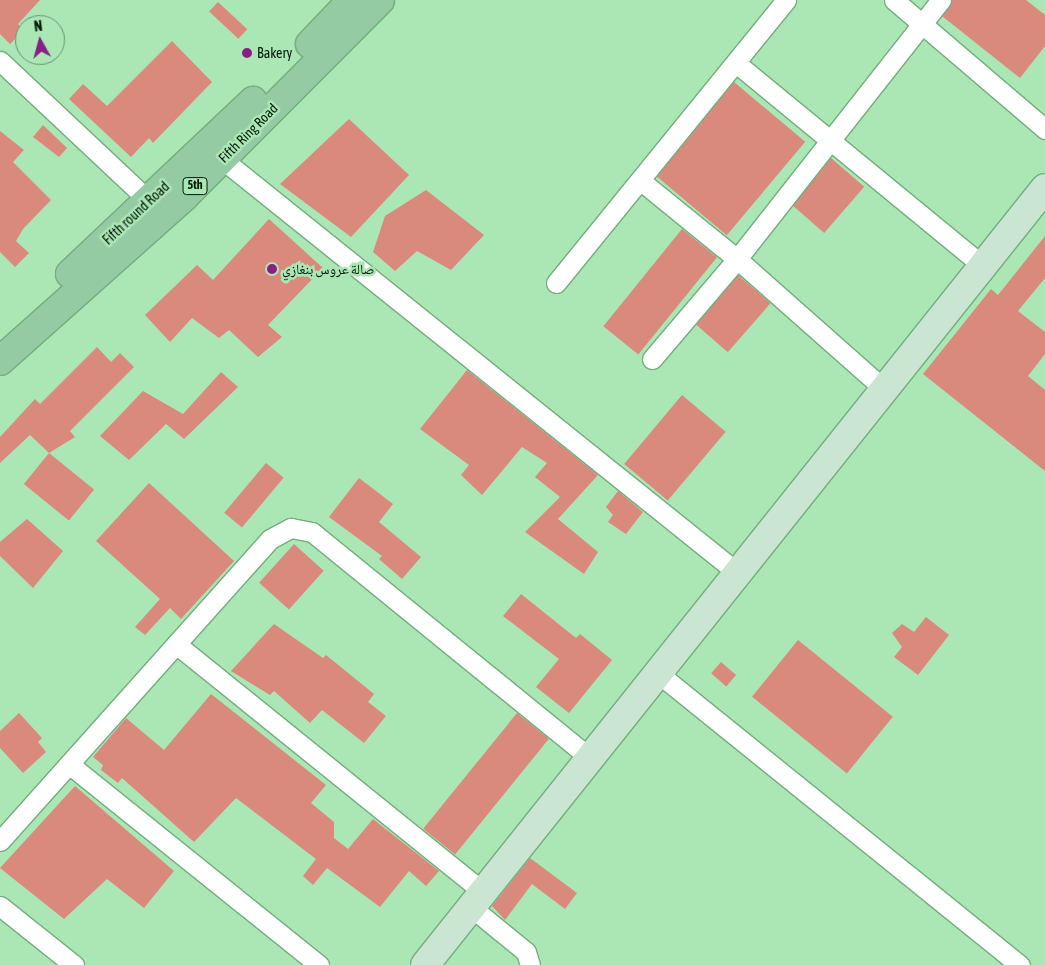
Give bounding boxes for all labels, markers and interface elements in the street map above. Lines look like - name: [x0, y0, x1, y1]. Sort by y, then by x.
- north arrow: [15, 15, 65, 65]
- text: N: [33, 18, 43, 35]
- place label: Bakery: [257, 45, 292, 61]
- marker: Bakery: [241, 47, 253, 59]
- street label: Fifth Ring Road: [215, 100, 281, 166]
- road number: 5th: [182, 177, 208, 196]
- street label: Fifth round Road: [99, 178, 173, 248]
- place label: صالة عروس بنغازي: [282, 261, 374, 277]
- marker: صالة عروس بنغازي: [266, 263, 278, 275]

